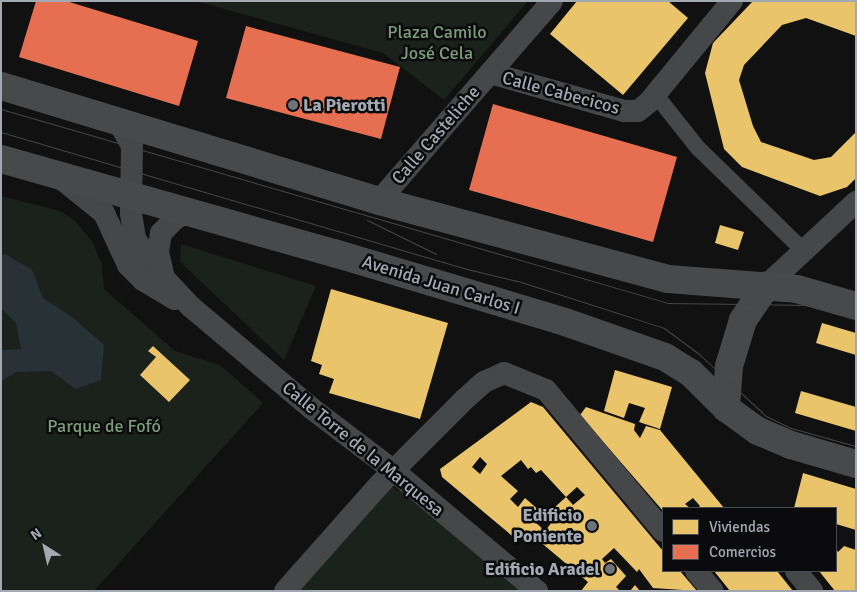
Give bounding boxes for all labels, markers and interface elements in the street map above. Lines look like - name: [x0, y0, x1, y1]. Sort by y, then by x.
- park label: Plaza Camilo José Cela: [387, 22, 487, 64]
- street label: Calle Cabecicos: [500, 67, 622, 119]
- street label: Calle Casteliche: [387, 81, 485, 189]
- place label: La Pierotti: [303, 94, 386, 116]
- marker: La Pierotti: [287, 99, 299, 111]
- street label: Avenida Juan Carlos I: [359, 251, 523, 319]
- street label: Calle Torre de la Marquesa: [278, 377, 448, 521]
- park label: Parque de Fofó: [47, 415, 161, 437]
- place label: Edificio Poniente: [513, 505, 582, 548]
- legend: [662, 507, 837, 572]
- text: Viviendas: [709, 518, 770, 536]
- marker: Edificio Poniente: [586, 520, 598, 532]
- north arrow: [20, 522, 70, 572]
- text: N: [27, 525, 45, 544]
- text: Comercios: [709, 543, 776, 561]
- place label: Edificio Aradel: [485, 558, 600, 580]
- marker: Edificio Aradel: [604, 563, 616, 575]

